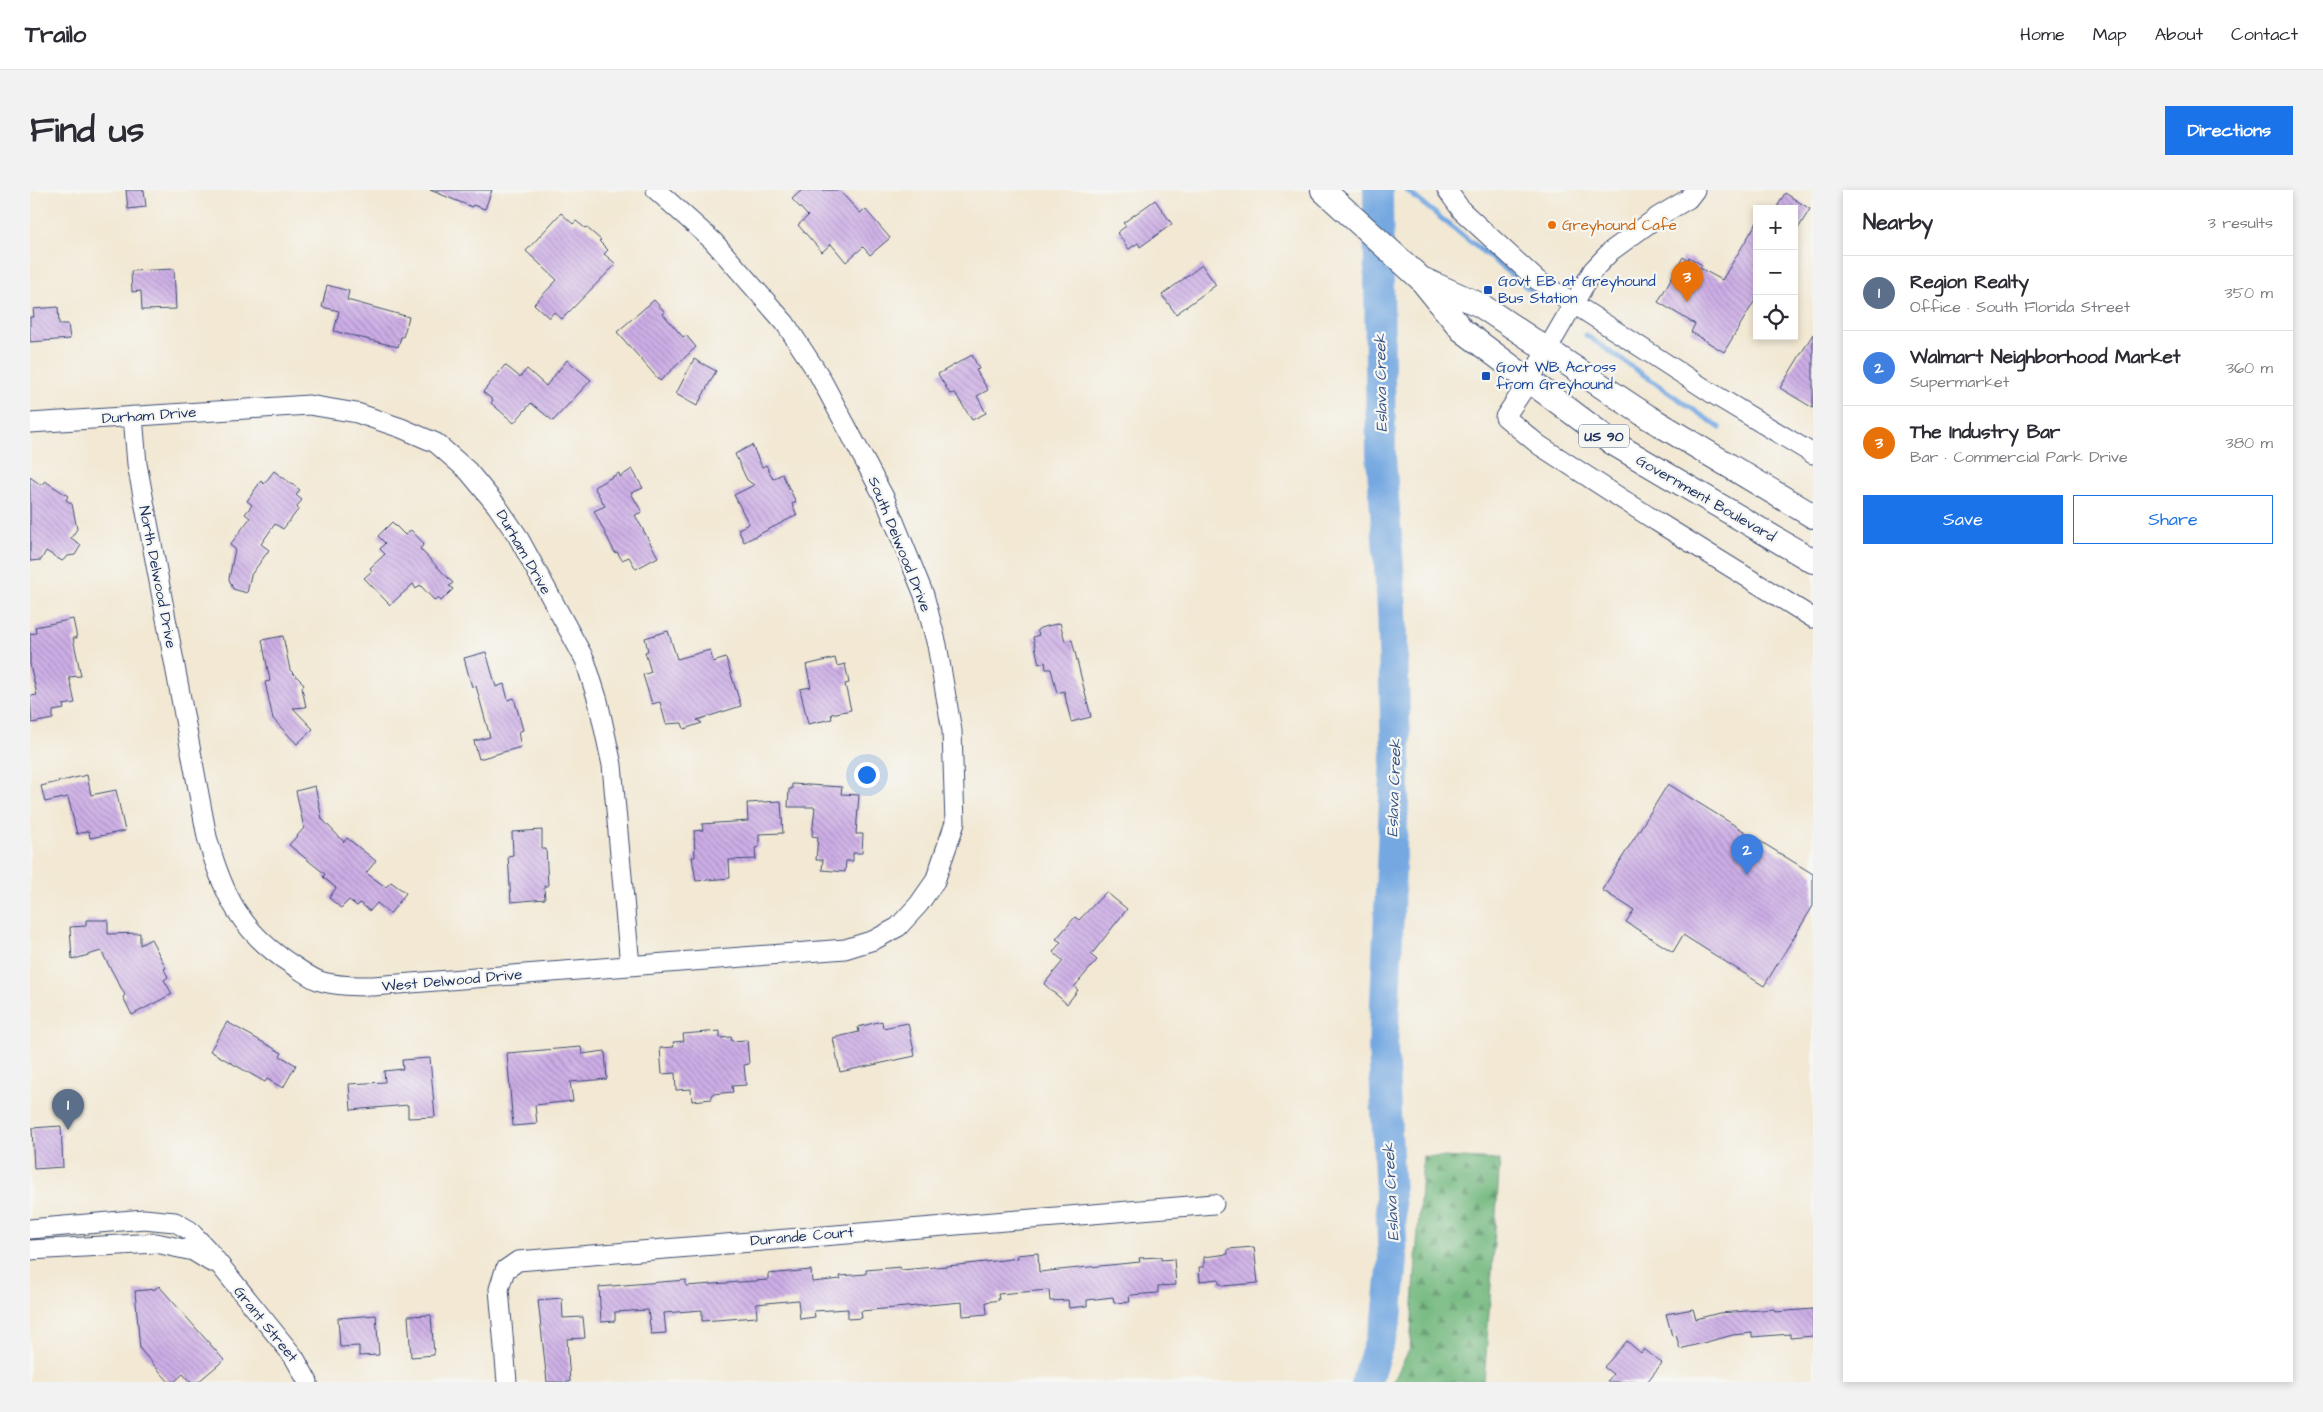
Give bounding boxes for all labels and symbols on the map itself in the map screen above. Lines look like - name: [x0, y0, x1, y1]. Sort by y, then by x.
- place label: Greyhound Cafe: [1562, 215, 1677, 237]
- marker: Greyhound Cafe: [1546, 219, 1558, 231]
- pin: 3: [1671, 261, 1703, 302]
- place label: Govt EB at Greyhound Bus Station: [1498, 271, 1656, 309]
- marker: Govt EB at Greyhound Bus Station: [1482, 284, 1494, 296]
- water label: Eslava Creek: [1369, 332, 1393, 432]
- place label: Govt WB Across from Greyhound: [1496, 357, 1617, 396]
- marker: Govt WB Across from Greyhound: [1480, 370, 1492, 382]
- street label: Durham Drive: [101, 402, 197, 429]
- road number: US 90: [1579, 425, 1629, 448]
- street label: Government Boulevard: [1632, 450, 1780, 547]
- street label: South Delwood Drive: [863, 473, 936, 615]
- street label: North Delwood Drive: [133, 504, 182, 650]
- street label: Durham Drive: [491, 506, 556, 598]
- water label: Eslava Creek: [1381, 737, 1407, 838]
- your location: [854, 762, 880, 788]
- pin: 2: [1731, 834, 1763, 875]
- street label: West Delwood Drive: [381, 964, 523, 997]
- pin: 1: [52, 1089, 84, 1130]
- water label: Eslava Creek: [1377, 1141, 1405, 1242]
- street label: Durande Court: [750, 1222, 855, 1251]
- street label: Grant Street: [228, 1282, 303, 1367]

